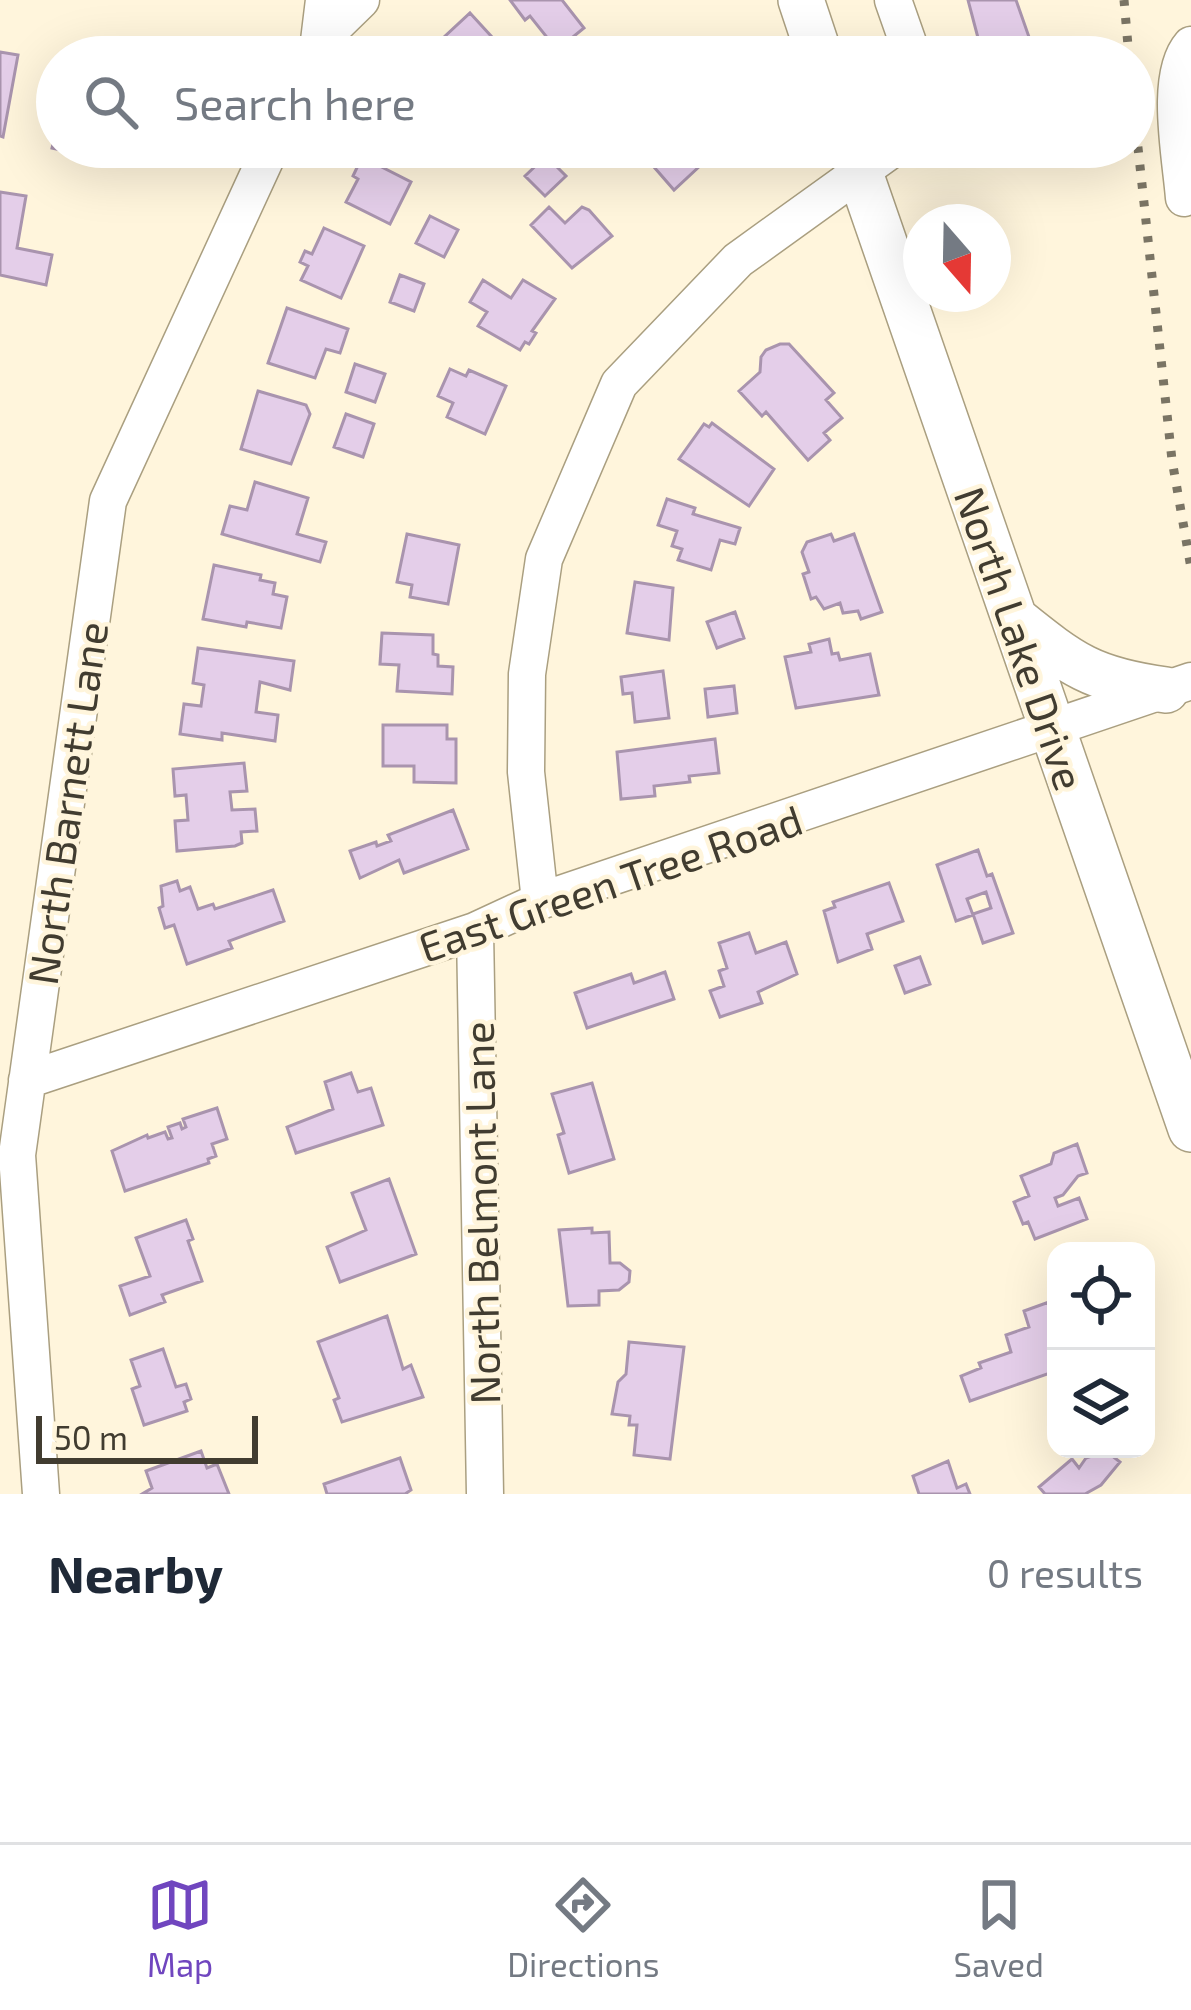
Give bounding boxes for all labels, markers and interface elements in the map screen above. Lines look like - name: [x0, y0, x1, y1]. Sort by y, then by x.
- search box: [36, 36, 1155, 168]
- icon: search: [78, 69, 144, 135]
- text: Search here: [174, 75, 416, 129]
- north arrow: [903, 204, 1011, 312]
- street label: North Lake Drive: [946, 480, 1096, 796]
- street label: North Barnett Lane: [16, 618, 116, 988]
- street label: East Green Tree Road: [412, 793, 808, 971]
- street label: North Belmont Lane: [452, 1021, 508, 1405]
- map controls: [1047, 1242, 1155, 1458]
- button: locate: [1047, 1242, 1155, 1350]
- button: layers: [1047, 1350, 1155, 1458]
- scale bar: [36, 1410, 258, 1463]
- text: 50 m: [54, 1417, 128, 1457]
- text: Nearby: [48, 1542, 223, 1603]
- text: 0 results: [987, 1549, 1143, 1596]
- tab: Map: [147, 1872, 213, 1984]
- tab: Directions: [507, 1872, 659, 1984]
- tab: Saved: [953, 1872, 1044, 1984]

